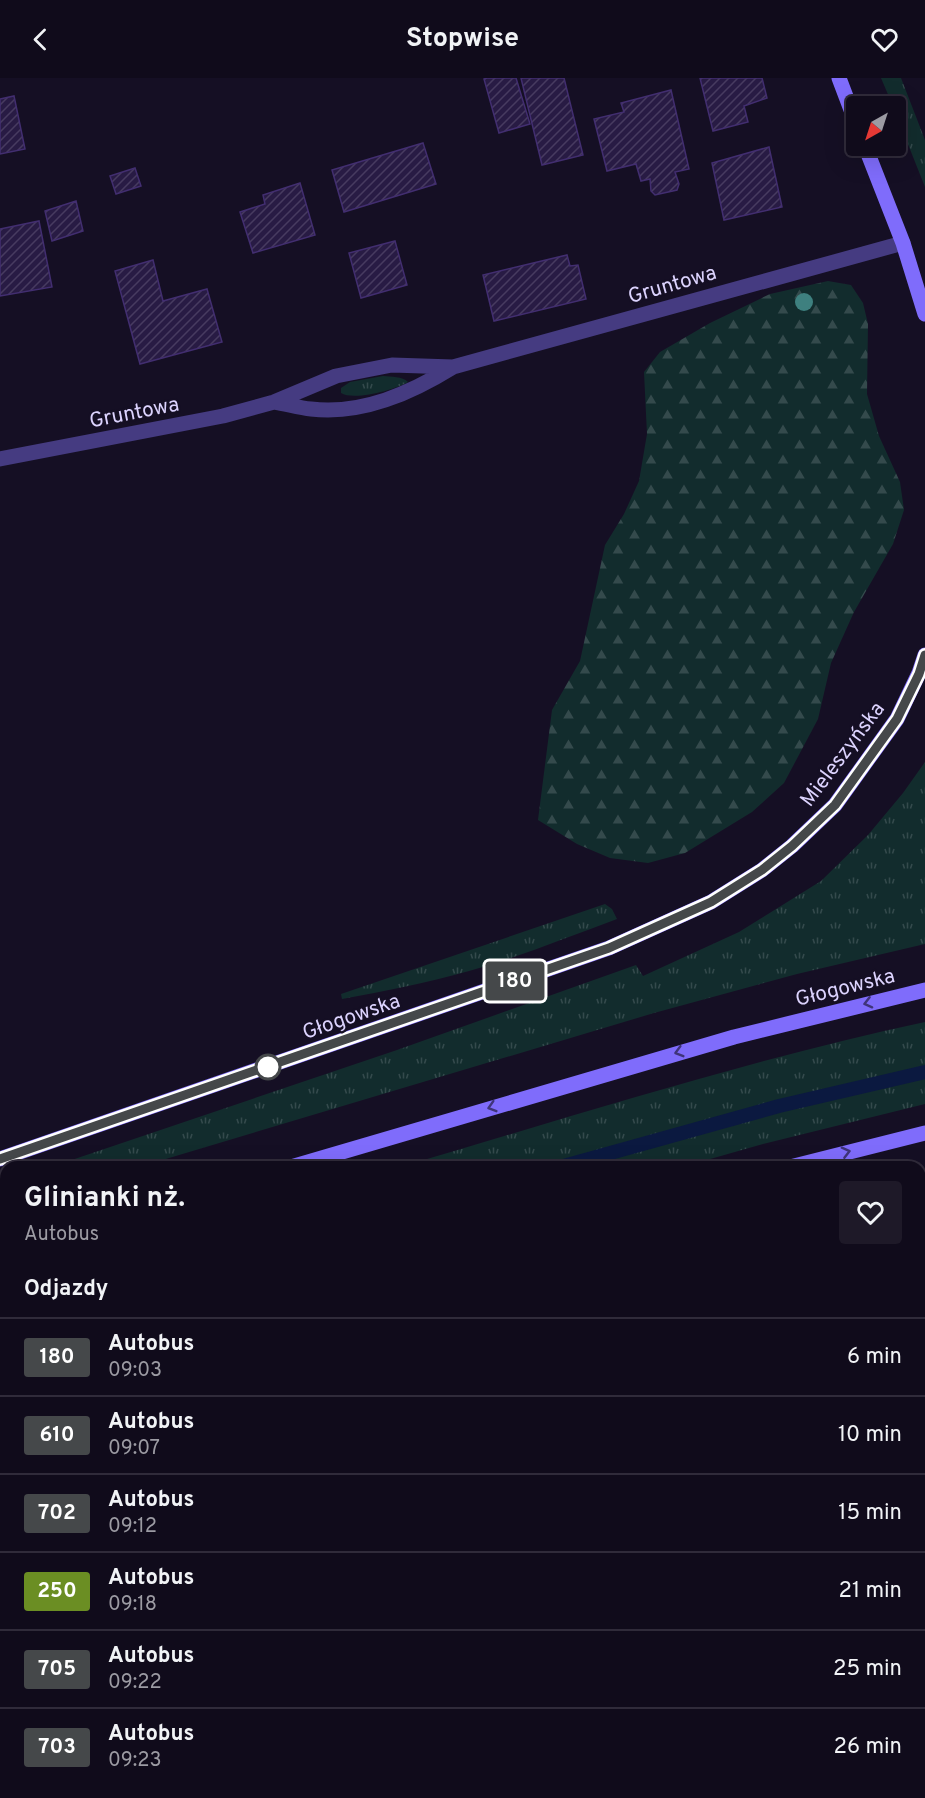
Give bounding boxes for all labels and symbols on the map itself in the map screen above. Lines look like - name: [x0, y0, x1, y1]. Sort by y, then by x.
- north arrow: [846, 96, 906, 156]
- street label: Gruntowa: [625, 260, 720, 311]
- street label: Gruntowa: [87, 392, 182, 435]
- street label: Mieleszyńska: [795, 697, 892, 813]
- line badge: 180: [480, 962, 550, 1000]
- street label: Głogowska: [793, 963, 898, 1014]
- street label: Głogowska: [299, 988, 404, 1047]
- one-way arrow: [863, 995, 873, 1008]
- one-way arrow: [674, 1045, 685, 1057]
- unlabelled marker: [255, 1054, 281, 1080]
- one-way arrow: [487, 1100, 498, 1112]
- one-way arrow: [841, 1147, 851, 1160]

